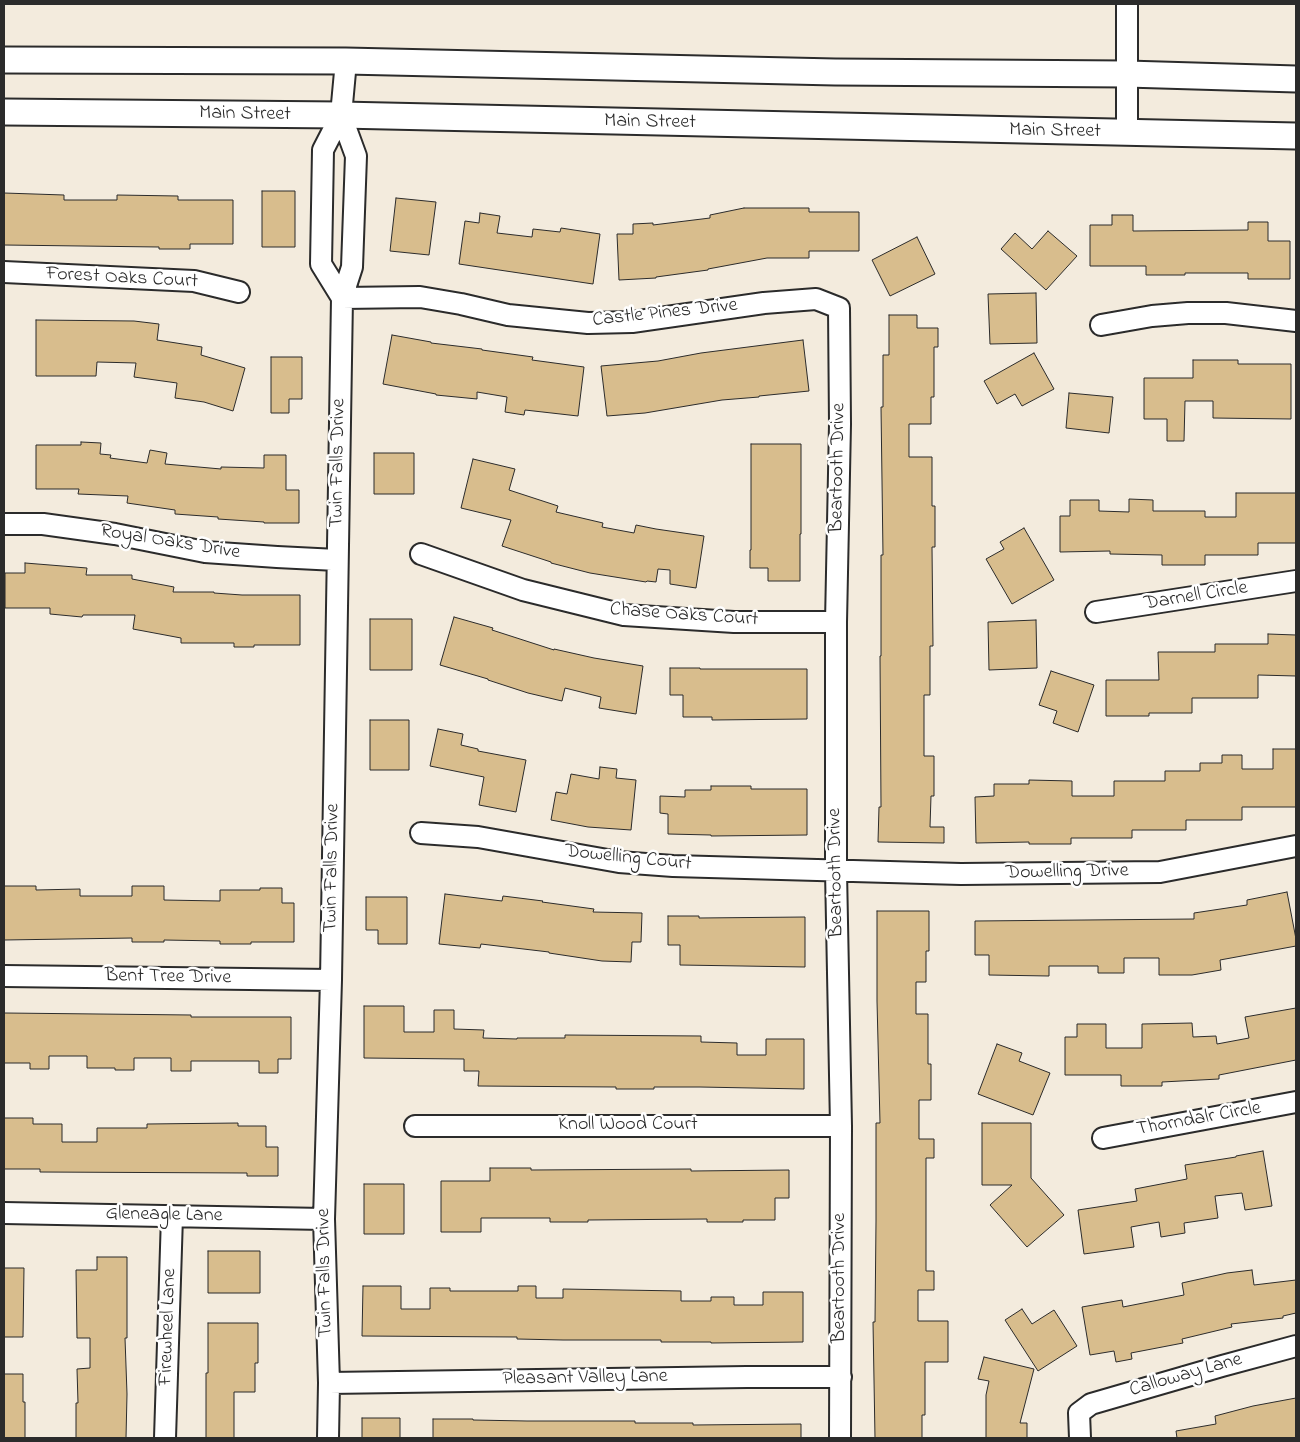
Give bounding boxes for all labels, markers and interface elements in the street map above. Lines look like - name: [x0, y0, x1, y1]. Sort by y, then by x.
- street label: Main Street: [199, 102, 291, 128]
- street label: Main Street: [604, 110, 696, 136]
- street label: Main Street: [1009, 119, 1101, 145]
- street label: Forest Oaks Court: [45, 263, 199, 295]
- street label: Castle Pines Drive: [591, 294, 739, 334]
- street label: Twin Falls Drive: [326, 398, 352, 528]
- street label: Beartooth Drive: [826, 403, 852, 533]
- street label: Royal Oaks Drive: [98, 520, 242, 566]
- street label: Darnell Circle: [1143, 577, 1249, 617]
- street label: Chase Oaks Court: [609, 599, 759, 633]
- street label: Twin Falls Drive: [320, 803, 346, 933]
- street label: Beartooth Drive: [824, 808, 850, 938]
- street label: Dowelling Court: [564, 840, 692, 878]
- street label: Dowelling Drive: [1005, 860, 1129, 886]
- street label: Bent Tree Drive: [105, 965, 231, 991]
- street label: Thorndalr Circle: [1135, 1097, 1263, 1143]
- street label: Knoll Wood Court: [558, 1114, 698, 1138]
- street label: Gleneagle Lane: [105, 1203, 223, 1229]
- street label: Twin Falls Drive: [313, 1208, 339, 1338]
- street label: Beartooth Drive: [829, 1213, 853, 1343]
- street label: Firewheel Lane: [155, 1268, 183, 1386]
- street label: Calloway Lane: [1127, 1348, 1245, 1404]
- street label: Pleasant Valley Lane: [502, 1366, 668, 1392]

